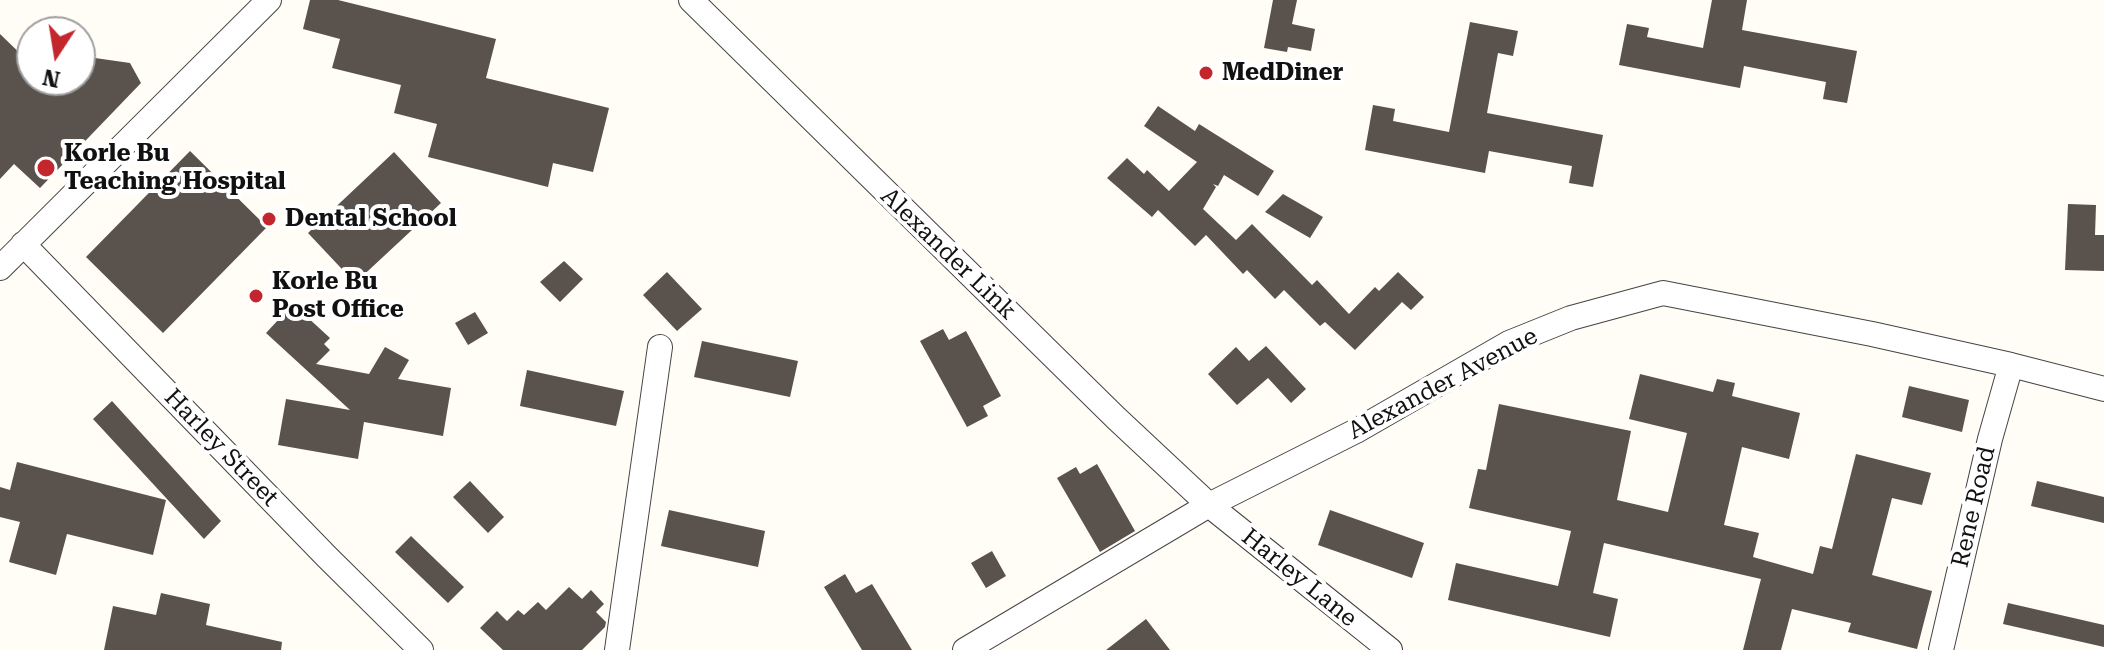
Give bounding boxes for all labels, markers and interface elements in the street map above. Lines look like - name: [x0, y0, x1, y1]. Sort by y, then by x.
- north arrow: [16, 16, 96, 96]
- place label: MedDiner: [1222, 59, 1343, 87]
- text: N: [40, 64, 62, 92]
- marker: MedDiner: [1197, 64, 1215, 82]
- place label: Korle Bu Teaching Hospital: [64, 140, 286, 196]
- marker: Korle Bu Teaching Hospital: [35, 157, 57, 179]
- street label: Alexander Link: [874, 182, 1022, 326]
- place label: Dental School: [285, 205, 457, 233]
- marker: Dental School: [260, 210, 278, 228]
- place label: Korle Bu Post Office: [272, 268, 404, 324]
- marker: Korle Bu Post Office: [247, 287, 265, 305]
- street label: Alexander Avenue: [1343, 322, 1543, 446]
- street label: Harley Street: [158, 383, 284, 513]
- street label: Rene Road: [1946, 444, 2002, 570]
- street label: Harley Lane: [1236, 523, 1362, 633]

